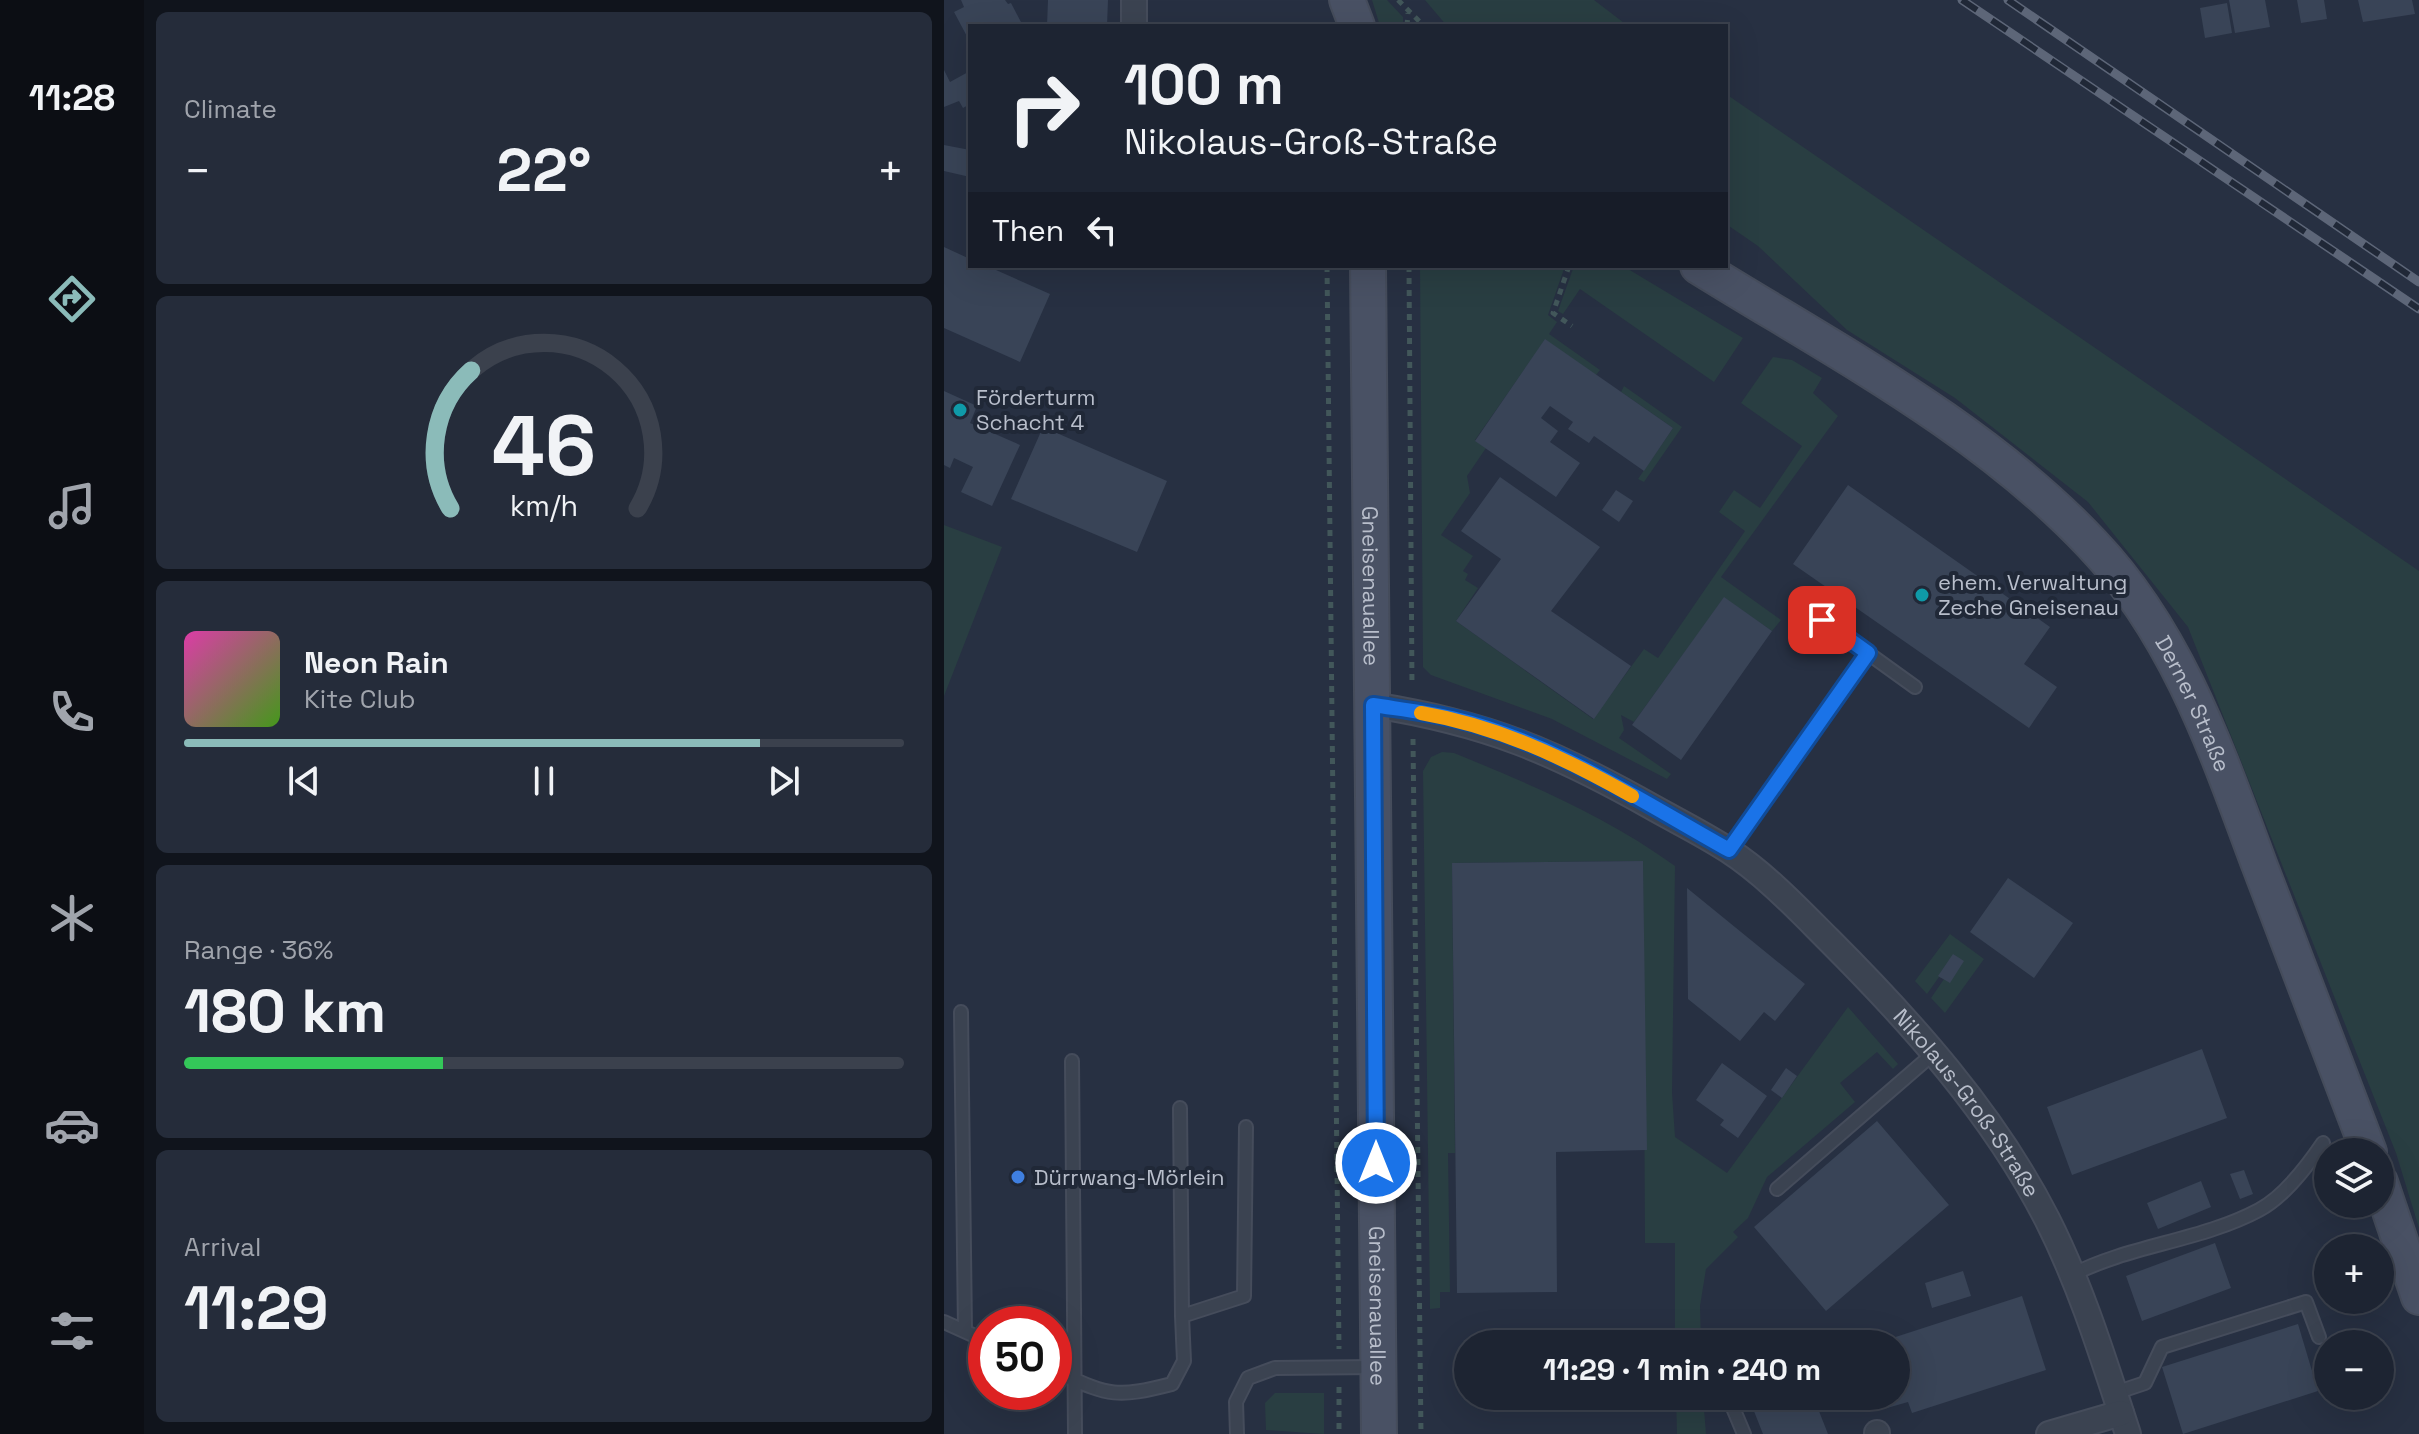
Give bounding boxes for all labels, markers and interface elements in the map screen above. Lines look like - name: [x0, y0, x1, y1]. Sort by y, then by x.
- text: 100 m: [1124, 49, 1284, 120]
- icon: right: [992, 56, 1096, 160]
- text: 11:28: [29, 75, 115, 121]
- text: Climate: [184, 92, 277, 126]
- text: Nikolaus-Groß-Straße: [1124, 119, 1498, 165]
- text: 22°: [497, 132, 591, 209]
- text: −: [184, 143, 211, 199]
- text: +: [877, 143, 904, 199]
- icon: left: [1080, 208, 1124, 252]
- text: Then: [992, 211, 1064, 250]
- icon: directions: [44, 271, 100, 327]
- place label: Förderturm Schacht 4: [976, 383, 1096, 436]
- text: 46: [492, 392, 596, 498]
- marker: Förderturm Schacht 4: [951, 401, 969, 419]
- icon: music: [44, 478, 100, 534]
- text: km/h: [510, 488, 578, 524]
- street label: Gneisenauallee: [1356, 506, 1386, 666]
- place label: ehem. Verwaltung Zeche Gneisenau: [1938, 568, 2127, 621]
- pin: [1788, 586, 1856, 654]
- marker: ehem. Verwaltung Zeche Gneisenau: [1913, 586, 1931, 604]
- icon: arrive: [1800, 598, 1844, 642]
- street label: Derner Straße: [2149, 630, 2237, 776]
- text: Neon Rain: [304, 643, 449, 682]
- text: Kite Club: [304, 682, 416, 716]
- icon: phone: [44, 684, 100, 740]
- icon: previous: [282, 759, 326, 803]
- icon: pause: [522, 759, 566, 803]
- icon: next: [762, 759, 806, 803]
- icon: climate: [44, 890, 100, 946]
- text: Range · 36%: [184, 933, 333, 967]
- text: 180 km: [184, 973, 386, 1050]
- street label: Nikolaus-Groß-Straße: [1888, 1003, 2046, 1202]
- icon: car: [44, 1097, 100, 1153]
- position arrow: [1334, 1121, 1418, 1205]
- map controls: [2314, 1138, 2394, 1410]
- button: layers: [2314, 1138, 2394, 1218]
- place label: Dürrwang-Mörlein: [1034, 1163, 1225, 1191]
- marker: Dürrwang-Mörlein: [1009, 1168, 1027, 1186]
- street label: Gneisenauallee: [1363, 1226, 1393, 1386]
- text: Arrival: [184, 1230, 261, 1264]
- button: +: [2314, 1234, 2394, 1314]
- text: 11:29: [184, 1270, 329, 1347]
- icon: filters: [44, 1303, 100, 1359]
- speed limit sign: 50: [968, 1306, 1072, 1410]
- button: −: [2314, 1330, 2394, 1410]
- text: 11:29 · 1 min · 240 m: [1543, 1350, 1821, 1389]

